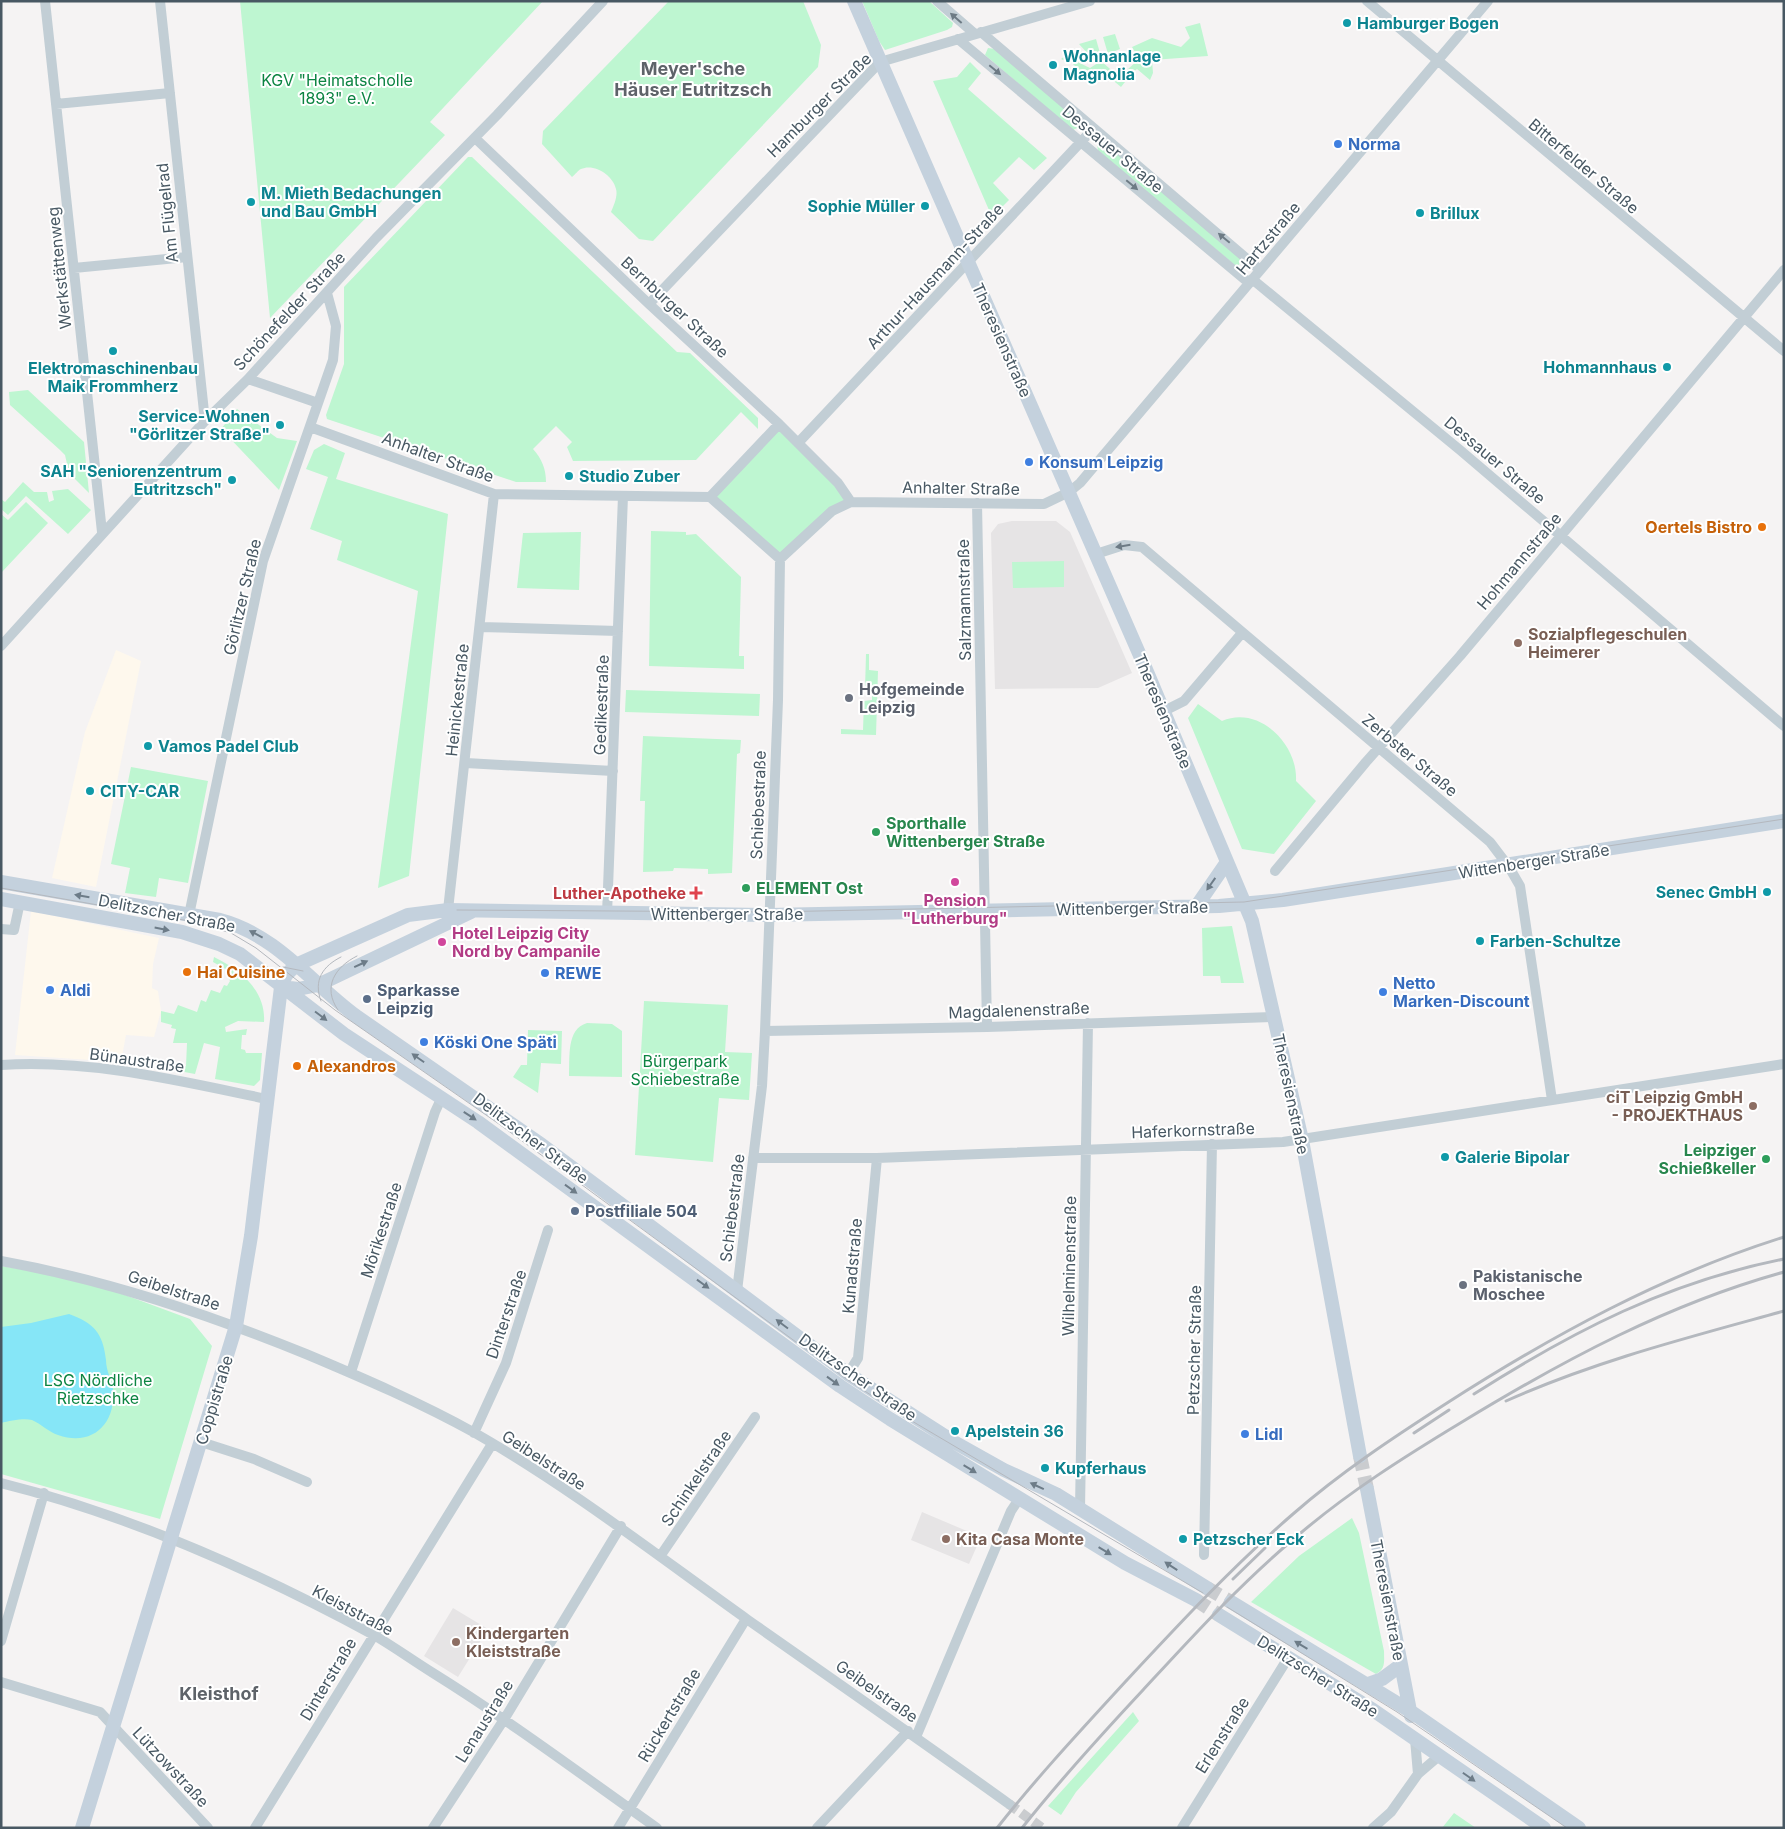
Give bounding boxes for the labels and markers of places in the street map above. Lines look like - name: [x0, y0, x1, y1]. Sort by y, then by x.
- place label: Hamburger Bogen: [1357, 13, 1499, 33]
- marker: Hamburger Bogen: [1341, 17, 1353, 29]
- place label: Wohnanlage Magnolia: [1063, 46, 1161, 84]
- marker: Wohnanlage Magnolia: [1047, 59, 1059, 71]
- place label: Norma: [1348, 134, 1401, 154]
- marker: Norma: [1332, 138, 1344, 150]
- place label: M. Mieth Bedachungen und Bau GmbH: [261, 183, 441, 221]
- marker: M. Mieth Bedachungen und Bau GmbH: [245, 196, 257, 208]
- place label: Sophie Müller: [807, 196, 915, 216]
- marker: Sophie Müller: [919, 200, 931, 212]
- place label: Brillux: [1430, 203, 1479, 223]
- marker: Brillux: [1414, 207, 1426, 219]
- marker: Elektromaschinenbau Maik Frommherz: [107, 345, 119, 357]
- place label: Hohmannhaus: [1543, 357, 1657, 377]
- place label: Elektromaschinenbau Maik Frommherz: [28, 358, 198, 396]
- marker: Hohmannhaus: [1661, 361, 1673, 373]
- place label: Service-Wohnen "Görlitzer Straße": [129, 406, 270, 444]
- marker: Service-Wohnen "Görlitzer Straße": [274, 419, 286, 431]
- place label: Konsum Leipzig: [1039, 452, 1163, 472]
- marker: Konsum Leipzig: [1023, 456, 1035, 468]
- place label: SAH "Seniorenzentrum Eutritzsch": [40, 461, 222, 499]
- place label: Studio Zuber: [579, 466, 681, 486]
- marker: Studio Zuber: [563, 470, 575, 482]
- marker: SAH "Seniorenzentrum Eutritzsch": [226, 474, 238, 486]
- place label: Oertels Bistro: [1645, 517, 1752, 537]
- marker: Oertels Bistro: [1756, 521, 1768, 533]
- place label: Sozialpflegeschulen Heimerer: [1528, 624, 1687, 662]
- marker: Sozialpflegeschulen Heimerer: [1512, 637, 1524, 649]
- place label: Hofgemeinde Leipzig: [859, 679, 964, 717]
- marker: Hofgemeinde Leipzig: [843, 692, 855, 704]
- place label: Vamos Padel Club: [158, 736, 299, 756]
- marker: Vamos Padel Club: [142, 740, 154, 752]
- place label: CITY-CAR: [100, 781, 180, 801]
- marker: CITY-CAR: [84, 785, 96, 797]
- place label: Sporthalle Wittenberger Straße: [886, 813, 1045, 851]
- marker: Sporthalle Wittenberger Straße: [870, 826, 882, 838]
- marker: Pension "Lutherburg": [949, 876, 961, 888]
- place label: ELEMENT Ost: [756, 878, 863, 898]
- marker: ELEMENT Ost: [740, 882, 752, 894]
- place label: Senec GmbH: [1656, 882, 1757, 902]
- place label: Luther-Apotheke: [553, 883, 686, 903]
- marker: Senec GmbH: [1761, 886, 1773, 898]
- marker: Luther-Apotheke: [690, 887, 702, 899]
- place label: Pension "Lutherburg": [902, 890, 1008, 928]
- place label: Hotel Leipzig City Nord by Campanile: [452, 923, 601, 961]
- place label: Farben-Schultze: [1490, 931, 1621, 951]
- marker: Farben-Schultze: [1474, 935, 1486, 947]
- marker: Hotel Leipzig City Nord by Campanile: [436, 936, 448, 948]
- place label: Hai Cuisine: [197, 962, 285, 982]
- place label: REWE: [555, 963, 602, 983]
- marker: Hai Cuisine: [181, 966, 193, 978]
- marker: REWE: [539, 967, 551, 979]
- place label: Netto Marken-Discount: [1393, 973, 1530, 1011]
- place label: Aldi: [60, 980, 91, 1000]
- place label: Sparkasse Leipzig: [377, 980, 460, 1018]
- marker: Aldi: [44, 984, 56, 996]
- marker: Netto Marken-Discount: [1377, 986, 1389, 998]
- marker: Sparkasse Leipzig: [361, 993, 373, 1005]
- place label: Köski One Späti: [434, 1032, 557, 1052]
- marker: Köski One Späti: [418, 1036, 430, 1048]
- place label: Alexandros: [307, 1056, 396, 1076]
- marker: Alexandros: [291, 1060, 303, 1072]
- place label: ciT Leipzig GmbH - PROJEKTHAUS: [1606, 1087, 1743, 1125]
- marker: ciT Leipzig GmbH - PROJEKTHAUS: [1747, 1100, 1759, 1112]
- place label: Leipziger Schießkeller: [1659, 1140, 1756, 1178]
- place label: Galerie Bipolar: [1455, 1147, 1570, 1167]
- marker: Galerie Bipolar: [1439, 1151, 1451, 1163]
- marker: Leipziger Schießkeller: [1760, 1153, 1772, 1165]
- place label: Postfiliale 504: [585, 1201, 698, 1221]
- marker: Postfiliale 504: [569, 1205, 581, 1217]
- place label: Pakistanische Moschee: [1473, 1266, 1582, 1304]
- marker: Pakistanische Moschee: [1457, 1279, 1469, 1291]
- place label: Apelstein 36: [965, 1421, 1064, 1441]
- place label: Lidl: [1255, 1424, 1283, 1444]
- marker: Apelstein 36: [949, 1425, 961, 1437]
- marker: Lidl: [1239, 1428, 1251, 1440]
- place label: Kupferhaus: [1055, 1458, 1147, 1478]
- marker: Kupferhaus: [1039, 1462, 1051, 1474]
- place label: Kita Casa Monte: [956, 1529, 1084, 1549]
- place label: Petzscher Eck: [1193, 1529, 1305, 1549]
- marker: Kita Casa Monte: [940, 1533, 952, 1545]
- marker: Petzscher Eck: [1177, 1533, 1189, 1545]
- place label: Kindergarten Kleiststraße: [466, 1623, 569, 1661]
- marker: Kindergarten Kleiststraße: [450, 1636, 462, 1648]

